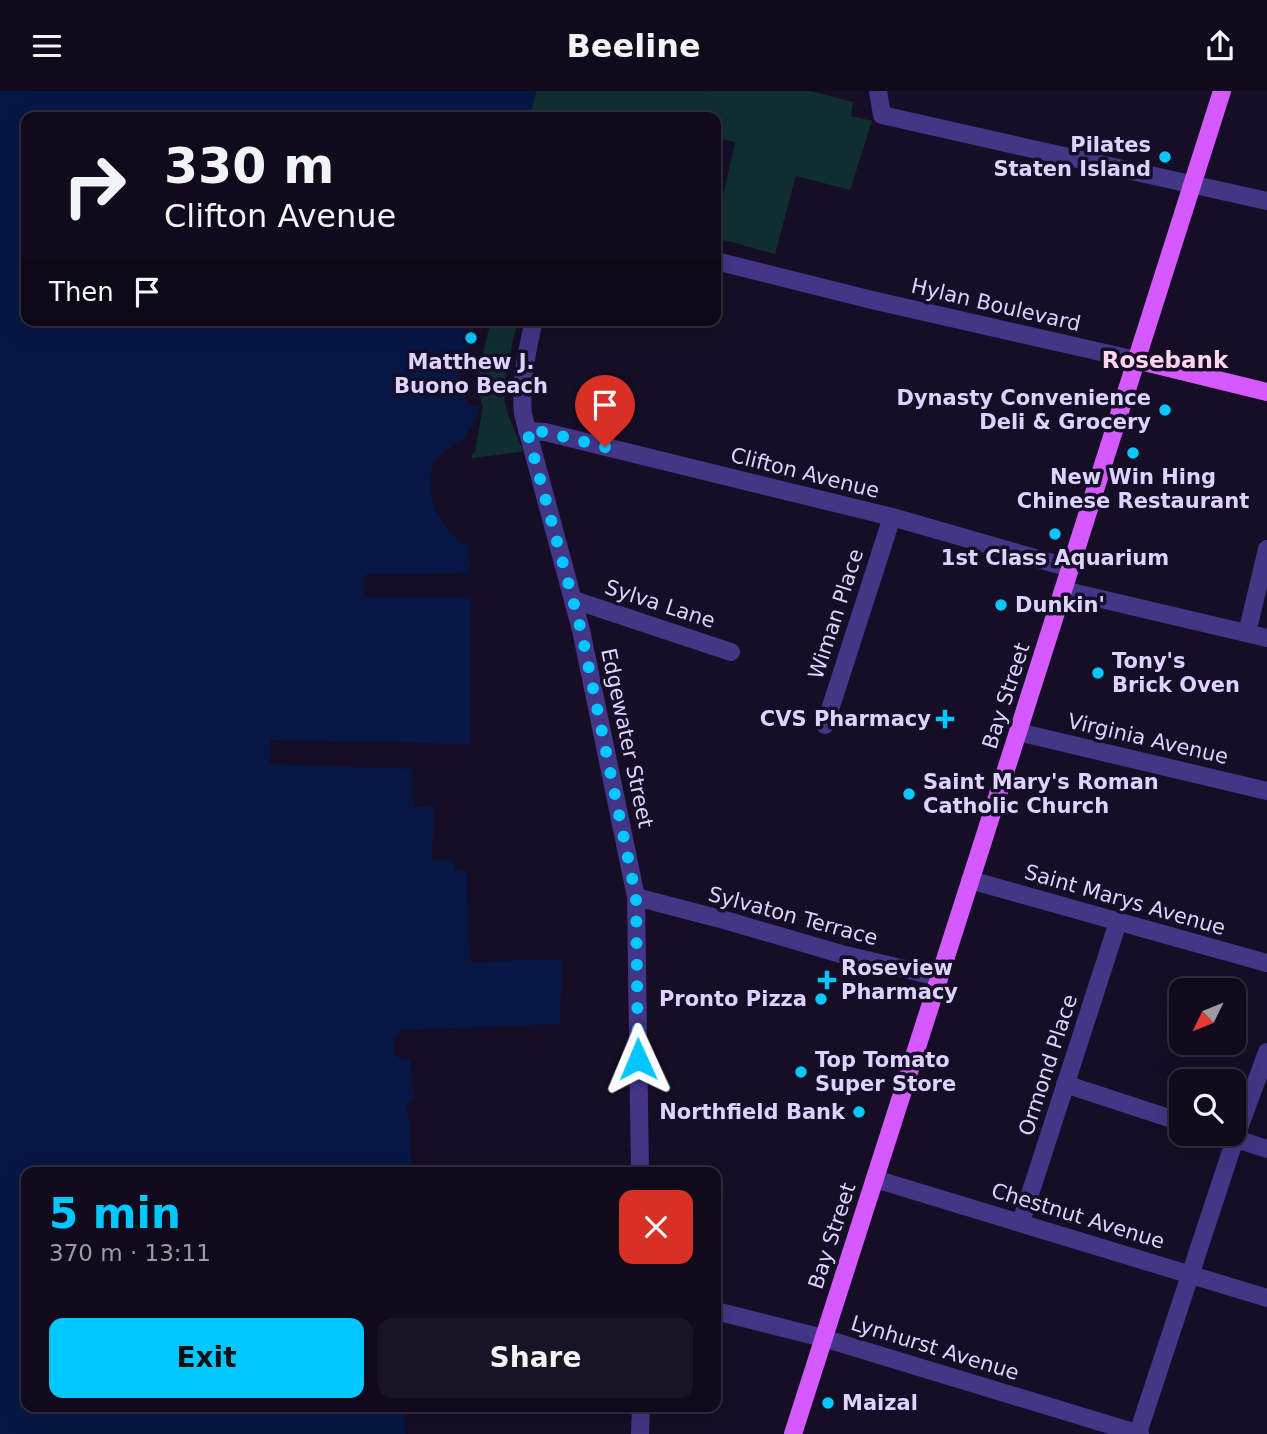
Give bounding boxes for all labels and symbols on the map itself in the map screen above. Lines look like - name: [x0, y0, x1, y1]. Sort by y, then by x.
- place label: Pilates Staten Island: [993, 133, 1151, 181]
- marker: Pilates Staten Island: [1157, 149, 1173, 165]
- street label: Hylan Boulevard: [909, 274, 1083, 336]
- marker: Matthew J. Buono Beach: [463, 330, 479, 346]
- district label: Rosebank: [1102, 347, 1229, 373]
- place label: Matthew J. Buono Beach: [394, 350, 548, 398]
- pin: [575, 375, 635, 447]
- place label: Dynasty Convenience Deli & Grocery: [896, 386, 1151, 434]
- marker: Dynasty Convenience Deli & Grocery: [1157, 402, 1173, 418]
- street label: Clifton Avenue: [728, 443, 882, 503]
- marker: New Win Hing Chinese Restaurant: [1125, 445, 1141, 461]
- place label: New Win Hing Chinese Restaurant: [1017, 465, 1249, 513]
- marker: 1st Class Aquarium: [1047, 526, 1063, 542]
- street label: Wiman Place: [804, 546, 868, 682]
- place label: 1st Class Aquarium: [941, 546, 1169, 570]
- street label: Sylva Lane: [602, 575, 718, 633]
- place label: Dunkin': [1015, 593, 1105, 617]
- marker: Dunkin': [993, 597, 1009, 613]
- street label: Bay Street: [978, 640, 1034, 752]
- street label: Edgewater Street: [596, 646, 658, 830]
- place label: Tony's Brick Oven: [1112, 649, 1240, 697]
- marker: Tony's Brick Oven: [1090, 665, 1106, 681]
- place label: CVS Pharmacy: [760, 707, 931, 731]
- street label: Virginia Avenue: [1065, 709, 1231, 769]
- marker: CVS Pharmacy: [937, 711, 953, 727]
- place label: Saint Mary's Roman Catholic Church: [923, 770, 1159, 818]
- marker: Saint Mary's Roman Catholic Church: [901, 786, 917, 802]
- street label: Saint Marys Avenue: [1022, 860, 1228, 940]
- street label: Sylvaton Terrace: [706, 882, 880, 950]
- place label: Roseview Pharmacy: [841, 956, 958, 1004]
- marker: Roseview Pharmacy: [819, 972, 835, 988]
- north arrow: [1169, 978, 1246, 1055]
- place label: Pronto Pizza: [659, 987, 807, 1011]
- marker: Pronto Pizza: [813, 991, 829, 1007]
- street label: Ormond Place: [1014, 991, 1082, 1139]
- position arrow: [601, 1022, 675, 1096]
- place label: Top Tomato Super Store: [815, 1048, 956, 1096]
- marker: Top Tomato Super Store: [793, 1064, 809, 1080]
- place label: Northfield Bank: [659, 1100, 846, 1124]
- marker: Northfield Bank: [851, 1104, 867, 1120]
- street label: Chestnut Avenue: [989, 1178, 1167, 1254]
- street label: Bay Street: [804, 1180, 860, 1292]
- street label: Lynhurst Avenue: [848, 1311, 1022, 1385]
- place label: Maizal: [842, 1391, 918, 1415]
- marker: Maizal: [820, 1395, 836, 1411]

